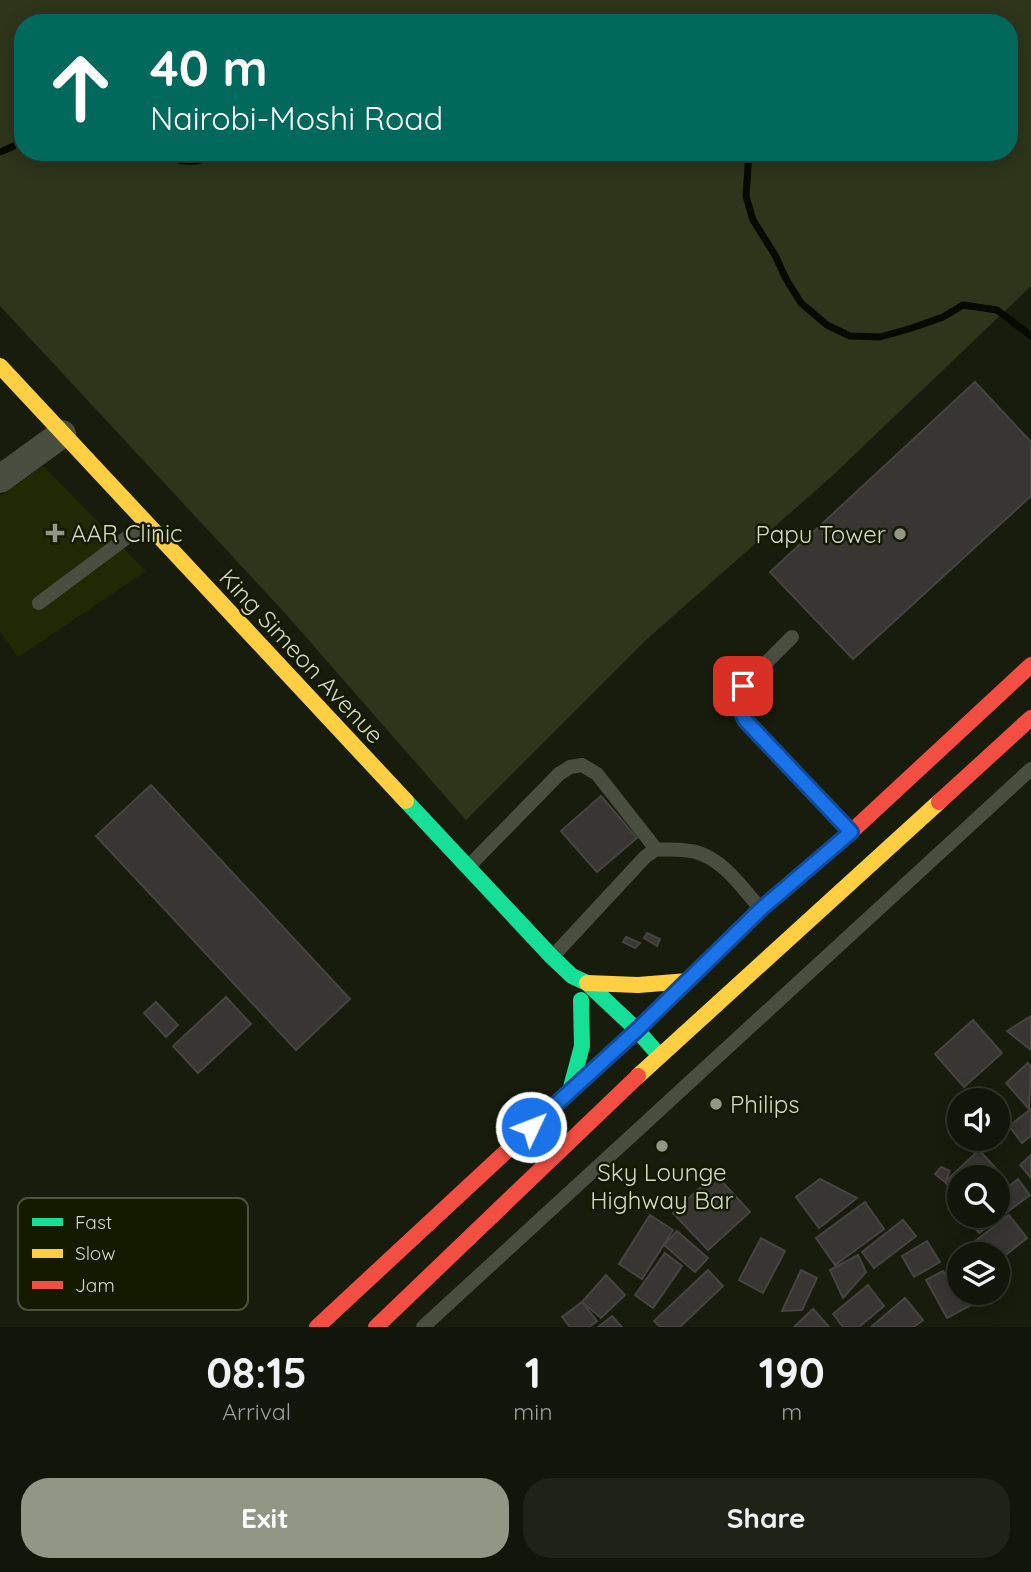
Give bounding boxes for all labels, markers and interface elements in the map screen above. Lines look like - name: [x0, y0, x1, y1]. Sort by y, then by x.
- text: 40 m: [150, 37, 268, 98]
- icon: ahead: [35, 42, 126, 133]
- text: Nairobi-Moshi Road: [150, 98, 443, 138]
- place label: AAR Clinic: [71, 518, 182, 548]
- place label: Papu Tower: [756, 519, 886, 549]
- marker: AAR Clinic: [45, 523, 65, 543]
- marker: Papu Tower: [892, 526, 908, 542]
- street label: King Simeon Avenue: [213, 562, 391, 750]
- pin: [713, 656, 773, 716]
- icon: arrive: [724, 667, 762, 705]
- map controls: [947, 1088, 1010, 1305]
- button: sound: [947, 1088, 1010, 1151]
- place label: Philips: [730, 1089, 800, 1119]
- position arrow: [494, 1090, 568, 1164]
- marker: Philips: [708, 1096, 724, 1112]
- marker: Sky Lounge Highway Bar: [654, 1138, 670, 1154]
- place label: Sky Lounge Highway Bar: [590, 1157, 734, 1215]
- button: search: [947, 1165, 1010, 1228]
- legend: [18, 1198, 248, 1310]
- text: Fast: [75, 1210, 112, 1234]
- text: Slow: [75, 1241, 116, 1265]
- button: layers: [947, 1242, 1010, 1305]
- text: Jam: [75, 1273, 115, 1297]
- text: 08:15: [206, 1346, 307, 1399]
- text: 1: [525, 1346, 541, 1399]
- text: 190: [759, 1346, 825, 1399]
- text: Arrival: [222, 1397, 291, 1426]
- text: min: [513, 1397, 553, 1426]
- text: m: [781, 1397, 802, 1426]
- button: Exit: [21, 1478, 509, 1558]
- button: Share: [523, 1478, 1010, 1558]

